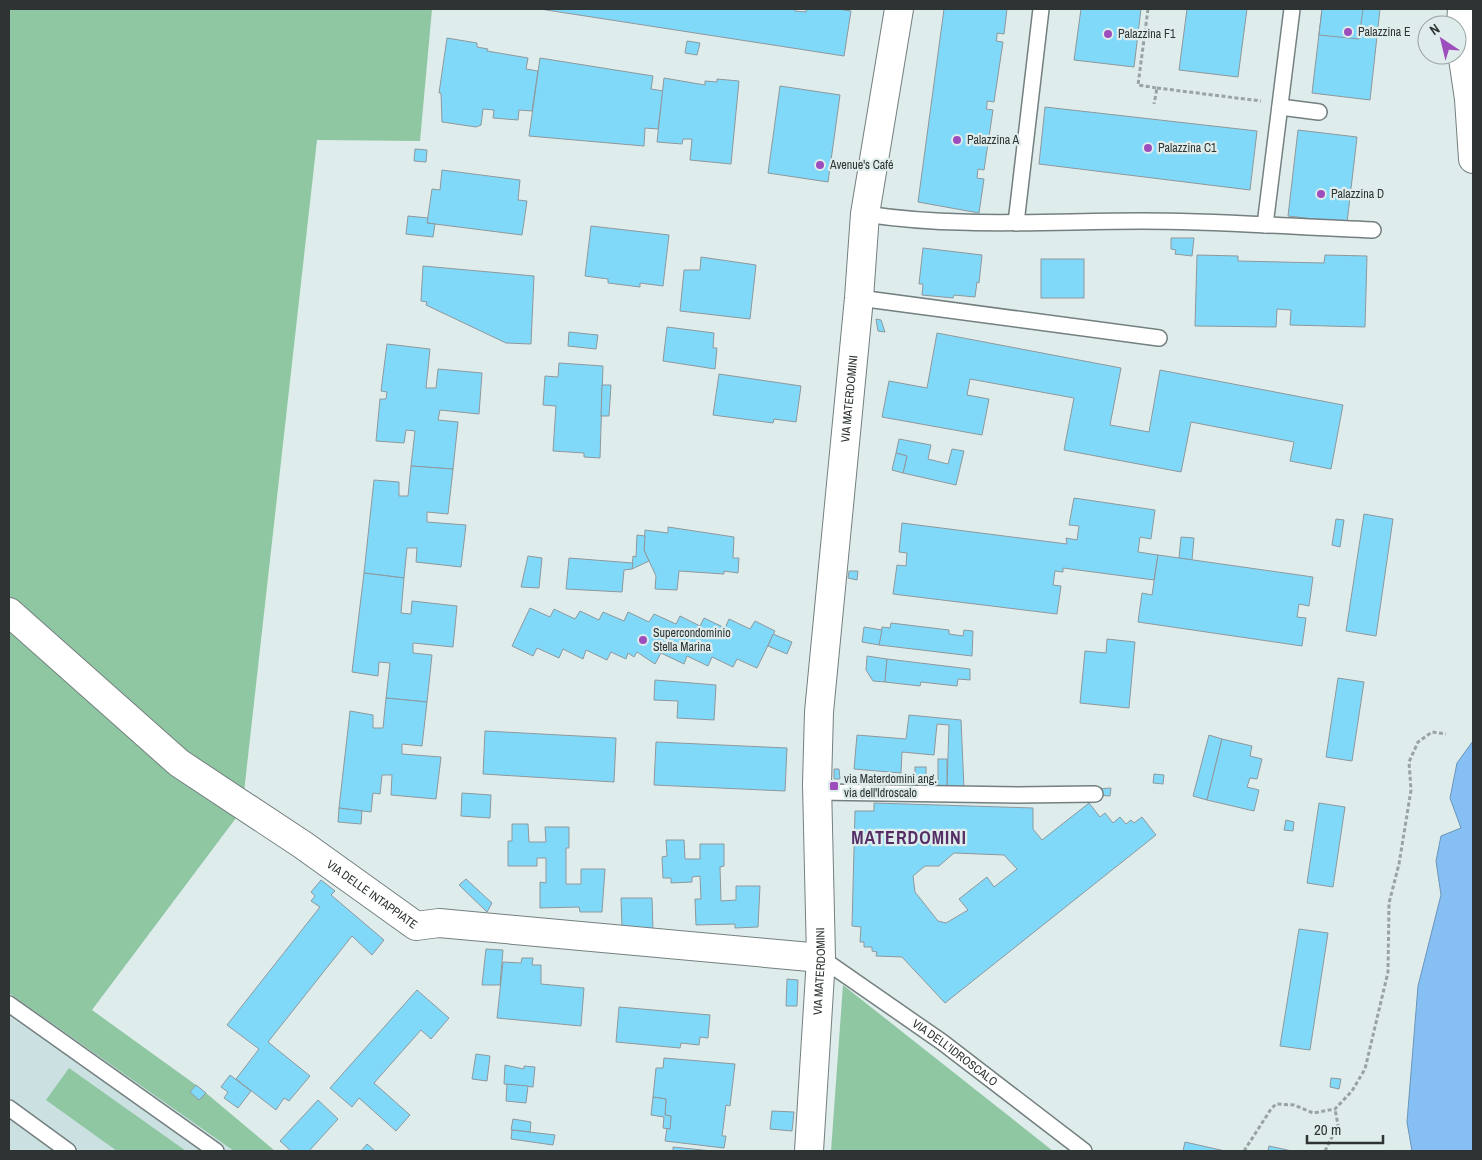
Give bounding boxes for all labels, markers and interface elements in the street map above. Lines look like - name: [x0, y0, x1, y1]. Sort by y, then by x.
- north arrow: [1417, 15, 1467, 65]
- text: N: [1426, 20, 1443, 39]
- place label: Palazzina E: [1358, 24, 1411, 40]
- place label: Palazzina F1: [1118, 26, 1176, 42]
- marker: Palazzina E: [1342, 26, 1354, 38]
- marker: Palazzina F1: [1102, 28, 1114, 40]
- place label: Palazzina A: [967, 132, 1019, 148]
- marker: Palazzina A: [951, 134, 963, 146]
- place label: Palazzina C1: [1158, 140, 1217, 156]
- marker: Palazzina C1: [1142, 142, 1154, 154]
- place label: Avenue's Café: [829, 157, 894, 173]
- marker: Avenue's Café: [814, 159, 826, 171]
- place label: Palazzina D: [1331, 186, 1384, 202]
- marker: Palazzina D: [1315, 188, 1327, 200]
- street label: VIA MATERDOMINI: [837, 355, 861, 443]
- place label: Supercondominio Stella Marina: [653, 625, 731, 655]
- marker: Supercondominio Stella Marina: [637, 634, 649, 646]
- place label: via Materdomini ang. via dell'Idroscalo: [844, 771, 937, 801]
- marker: via Materdomini ang. via dell'Idroscalo: [828, 780, 840, 792]
- district label: MATERDOMINI: [851, 825, 967, 850]
- street label: VIA DELLE INTAPPIATE: [323, 856, 421, 933]
- street label: VIA MATERDOMINI: [809, 927, 829, 1015]
- street label: VIA DELL'IDROSCALO: [909, 1016, 1001, 1090]
- scale bar: [1307, 1112, 1383, 1144]
- text: 20 m: [1314, 1119, 1341, 1140]

